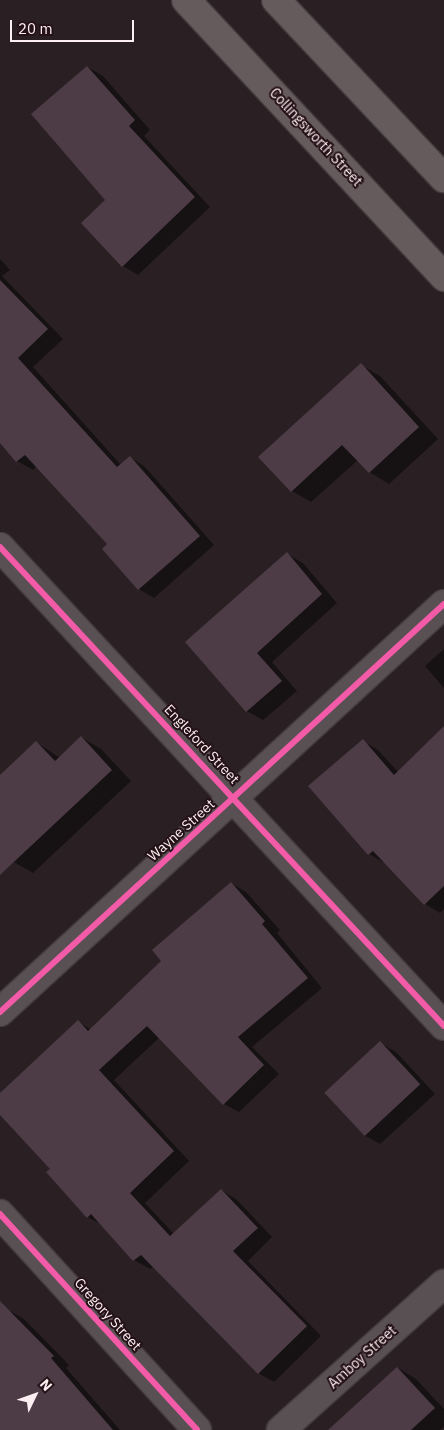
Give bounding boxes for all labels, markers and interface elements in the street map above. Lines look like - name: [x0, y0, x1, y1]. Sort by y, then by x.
- scale bar: [12, 10, 136, 42]
- text: 20 m: [18, 19, 53, 38]
- street label: Collingsworth Street: [266, 84, 366, 190]
- street label: Engleford Street: [161, 701, 243, 787]
- street label: Wayne Street: [144, 796, 218, 864]
- street label: Gregory Street: [71, 1274, 145, 1354]
- street label: Amboy Street: [325, 1322, 399, 1392]
- north arrow: [10, 1370, 60, 1420]
- text: N: [36, 1375, 56, 1395]

